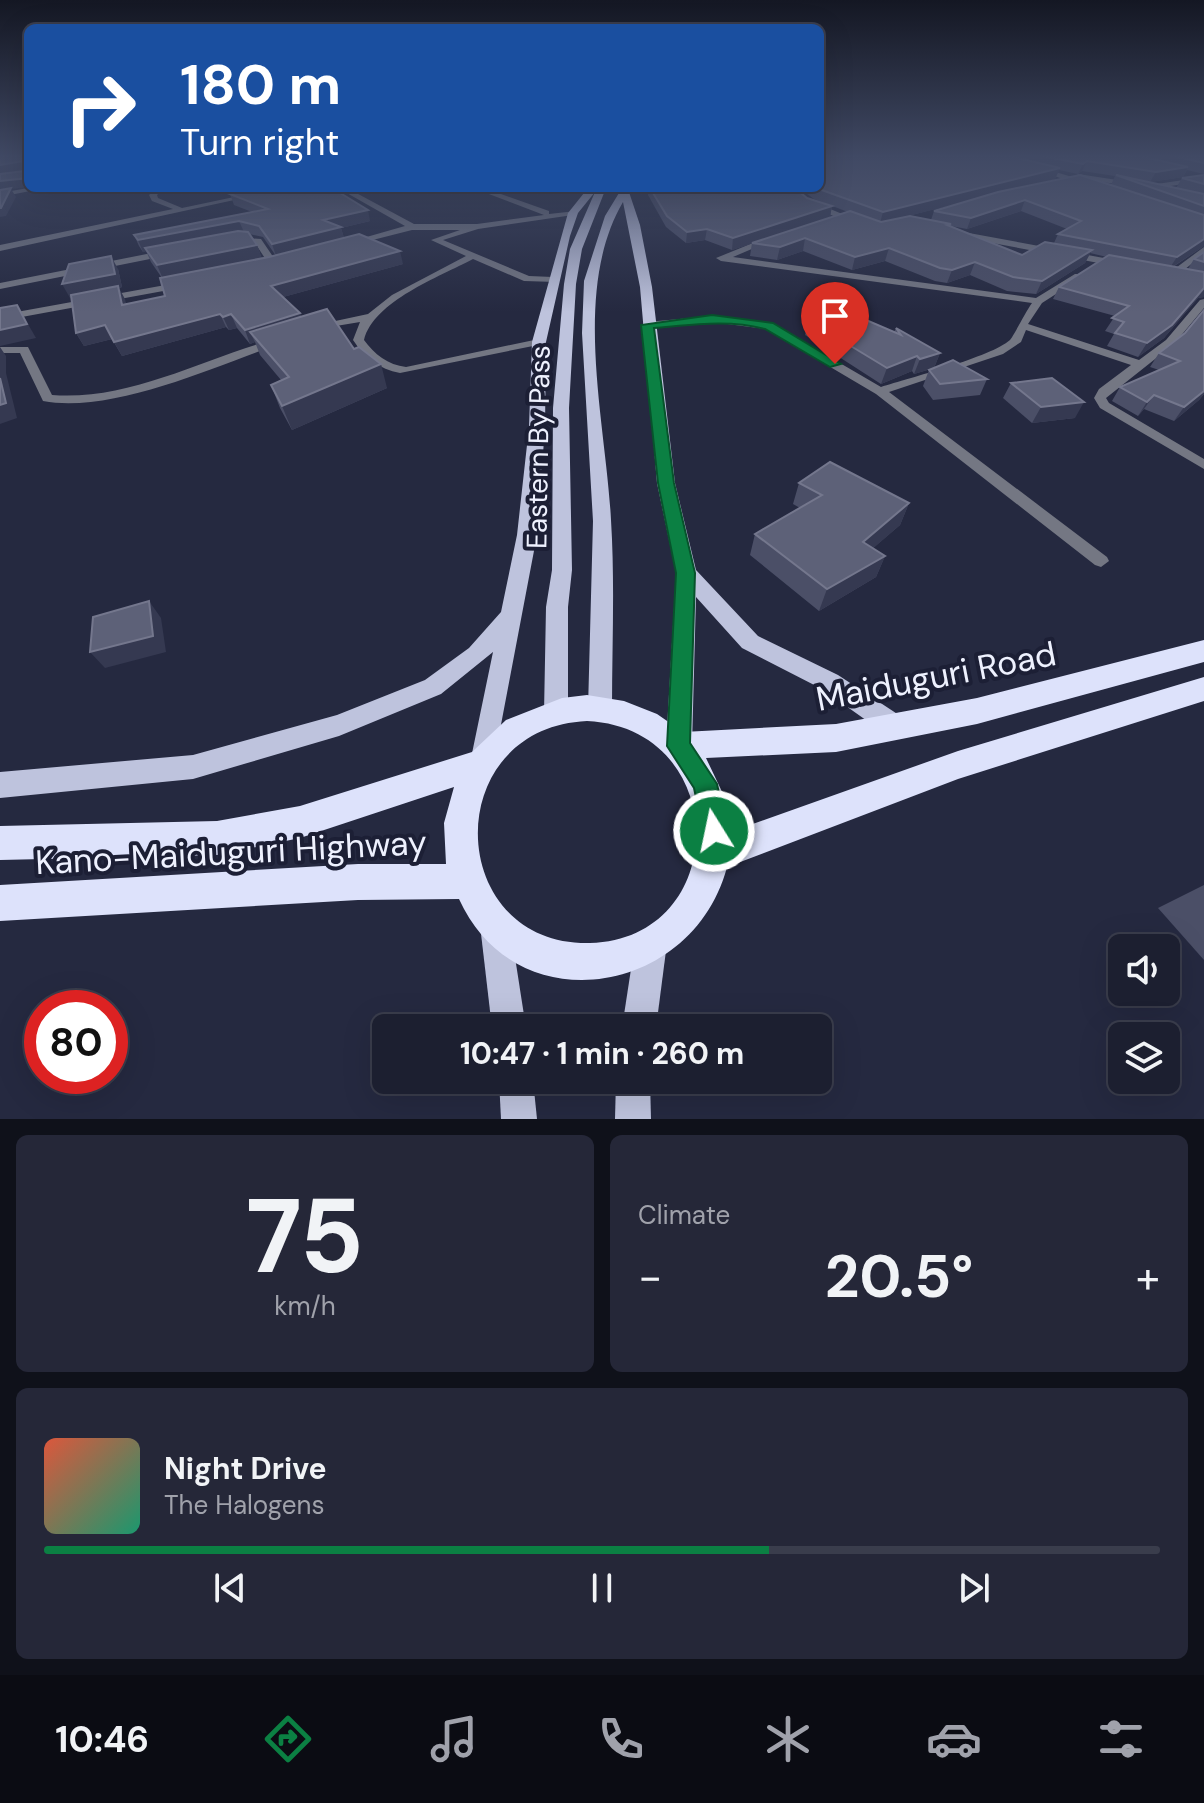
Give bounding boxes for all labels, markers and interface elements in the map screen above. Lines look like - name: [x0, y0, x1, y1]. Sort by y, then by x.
- text: 180 m: [180, 48, 341, 121]
- icon: right: [48, 56, 152, 160]
- text: Turn right: [180, 119, 339, 166]
- pin: [801, 282, 869, 364]
- icon: arrive: [813, 294, 857, 338]
- street label: Eastern By Pass: [518, 345, 559, 549]
- street label: Maiduguri Road: [812, 631, 1060, 722]
- position arrow: [672, 789, 756, 873]
- street label: Kano-Maiduguri Highway: [34, 820, 428, 885]
- map controls: [1108, 934, 1180, 1094]
- button: sound: [1108, 934, 1180, 1006]
- speed limit sign: 80: [24, 990, 128, 1094]
- button: layers: [1108, 1022, 1180, 1094]
- text: 10:47 · 1 min · 260 m: [460, 1034, 744, 1073]
- text: 75: [246, 1169, 364, 1304]
- text: Climate: [638, 1198, 730, 1232]
- text: 20.5°: [825, 1237, 973, 1316]
- text: −: [638, 1248, 662, 1306]
- text: +: [1136, 1248, 1160, 1306]
- text: km/h: [274, 1289, 336, 1323]
- text: Night Drive: [164, 1449, 327, 1488]
- text: The Halogens: [164, 1488, 324, 1522]
- icon: previous: [208, 1566, 252, 1610]
- icon: pause: [580, 1566, 624, 1610]
- icon: next: [952, 1566, 996, 1610]
- icon: directions: [260, 1711, 316, 1767]
- icon: music: [426, 1711, 482, 1767]
- icon: phone: [593, 1711, 649, 1767]
- icon: climate: [760, 1711, 816, 1767]
- icon: car: [926, 1711, 982, 1767]
- icon: filters: [1093, 1711, 1149, 1767]
- text: 10:46: [55, 1716, 149, 1763]

